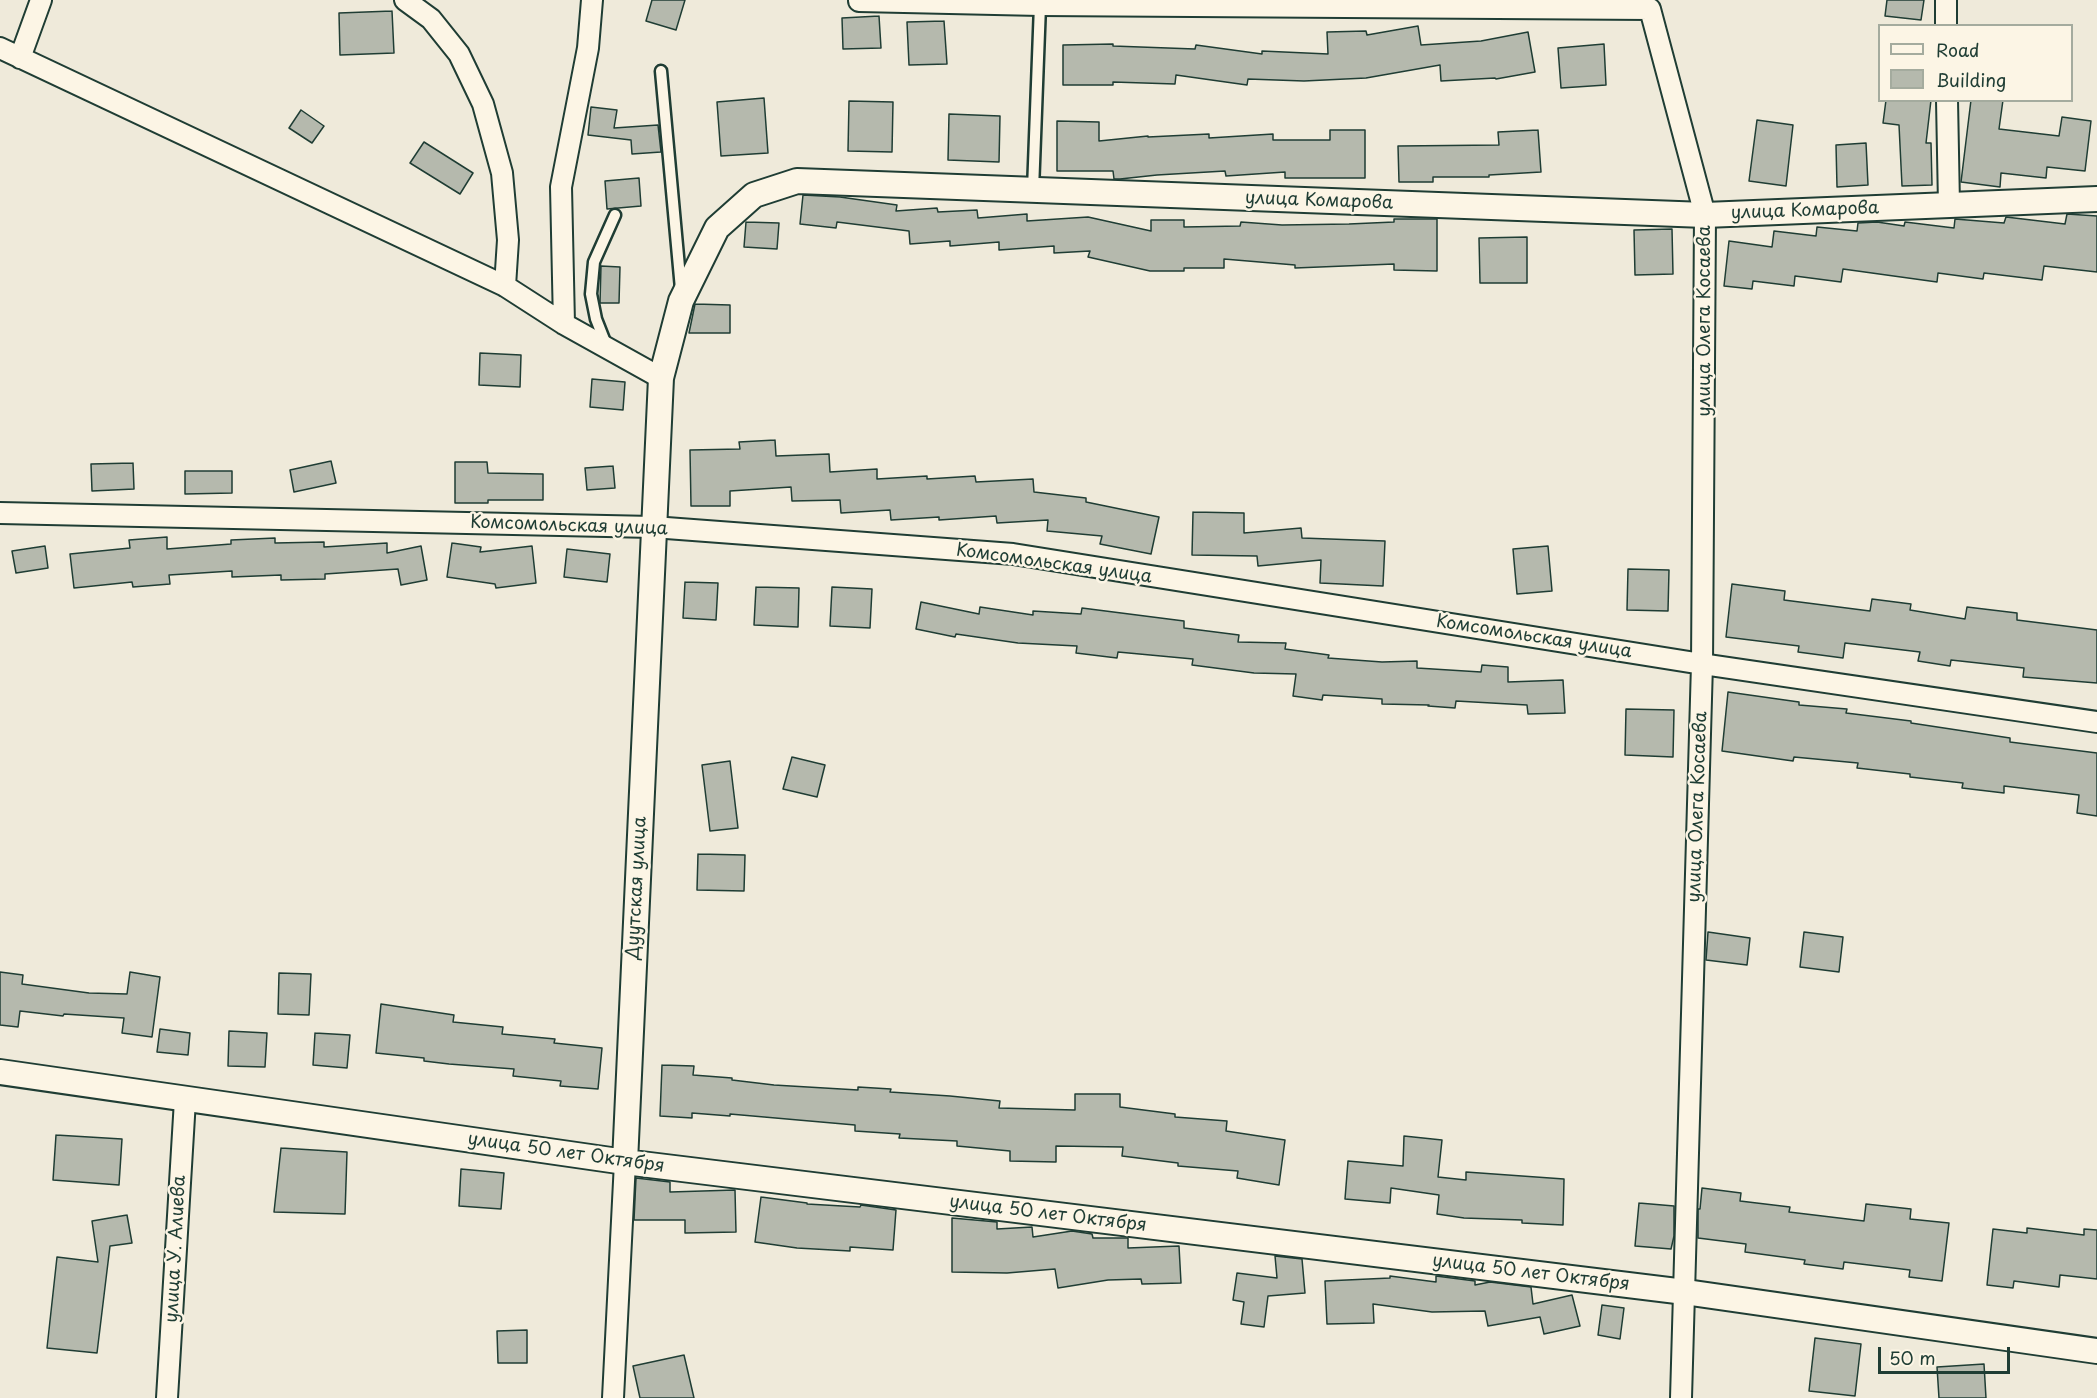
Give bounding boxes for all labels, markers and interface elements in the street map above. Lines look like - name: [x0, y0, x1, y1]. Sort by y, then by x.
- legend: [1878, 24, 2073, 102]
- text: Road: [1936, 36, 1980, 63]
- text: Building: [1936, 66, 2006, 93]
- street label: улица Комарова: [1245, 188, 1393, 214]
- street label: улица Комарова: [1731, 198, 1879, 224]
- street label: улица Олега Косаева: [1694, 225, 1716, 417]
- street label: Комсомольская улица: [470, 512, 668, 540]
- street label: Комсомольская улица: [955, 540, 1153, 588]
- street label: Комсомольская улица: [1435, 611, 1633, 663]
- street label: улица Олега Косаева: [1684, 711, 1712, 903]
- street label: Дуутская улица: [622, 816, 652, 960]
- street label: улица 50 лет Октября: [466, 1128, 666, 1178]
- street label: улица У. Алиева: [161, 1175, 191, 1323]
- street label: улица 50 лет Октября: [948, 1191, 1148, 1237]
- street label: улица 50 лет Октября: [1431, 1250, 1631, 1296]
- scale bar: [1881, 1335, 2013, 1373]
- text: 50 m: [1889, 1344, 1936, 1371]

